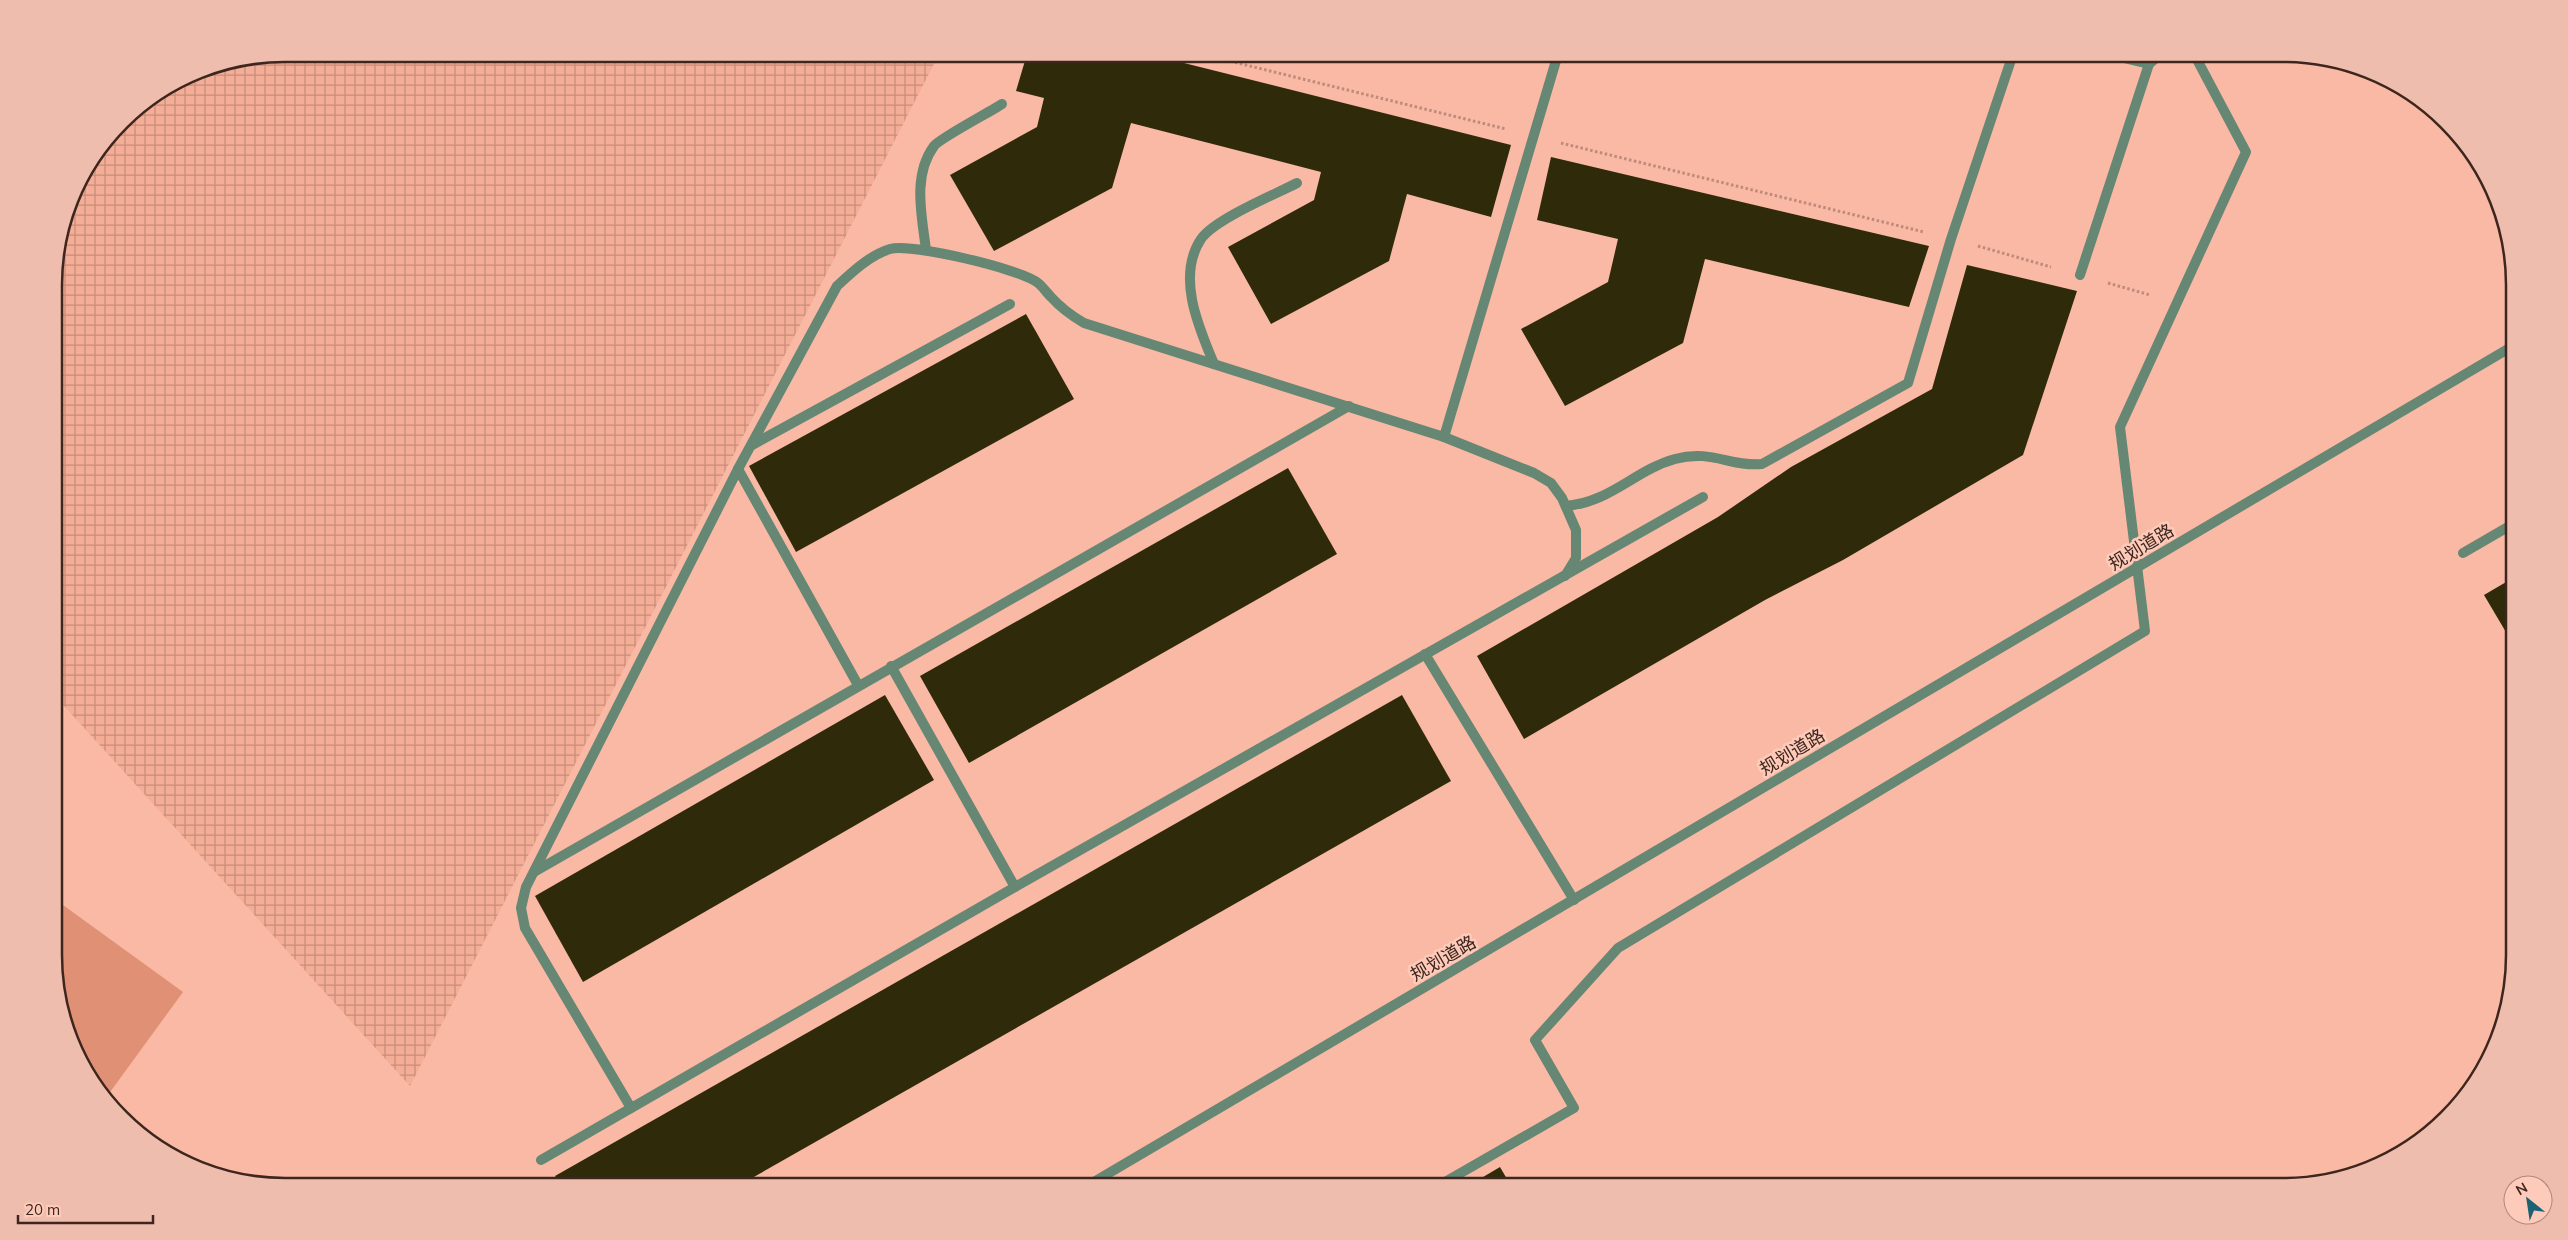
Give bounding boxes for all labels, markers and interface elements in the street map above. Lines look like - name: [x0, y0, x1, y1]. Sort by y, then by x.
- street label: 规划道路: [2104, 519, 2178, 575]
- street label: 规划道路: [1755, 724, 1829, 780]
- street label: 规划道路: [1406, 930, 1480, 986]
- north arrow: [2503, 1175, 2553, 1225]
- text: N: [2512, 1178, 2531, 1199]
- scale bar: [18, 1192, 152, 1224]
- text: 20 m: [25, 1200, 60, 1219]

